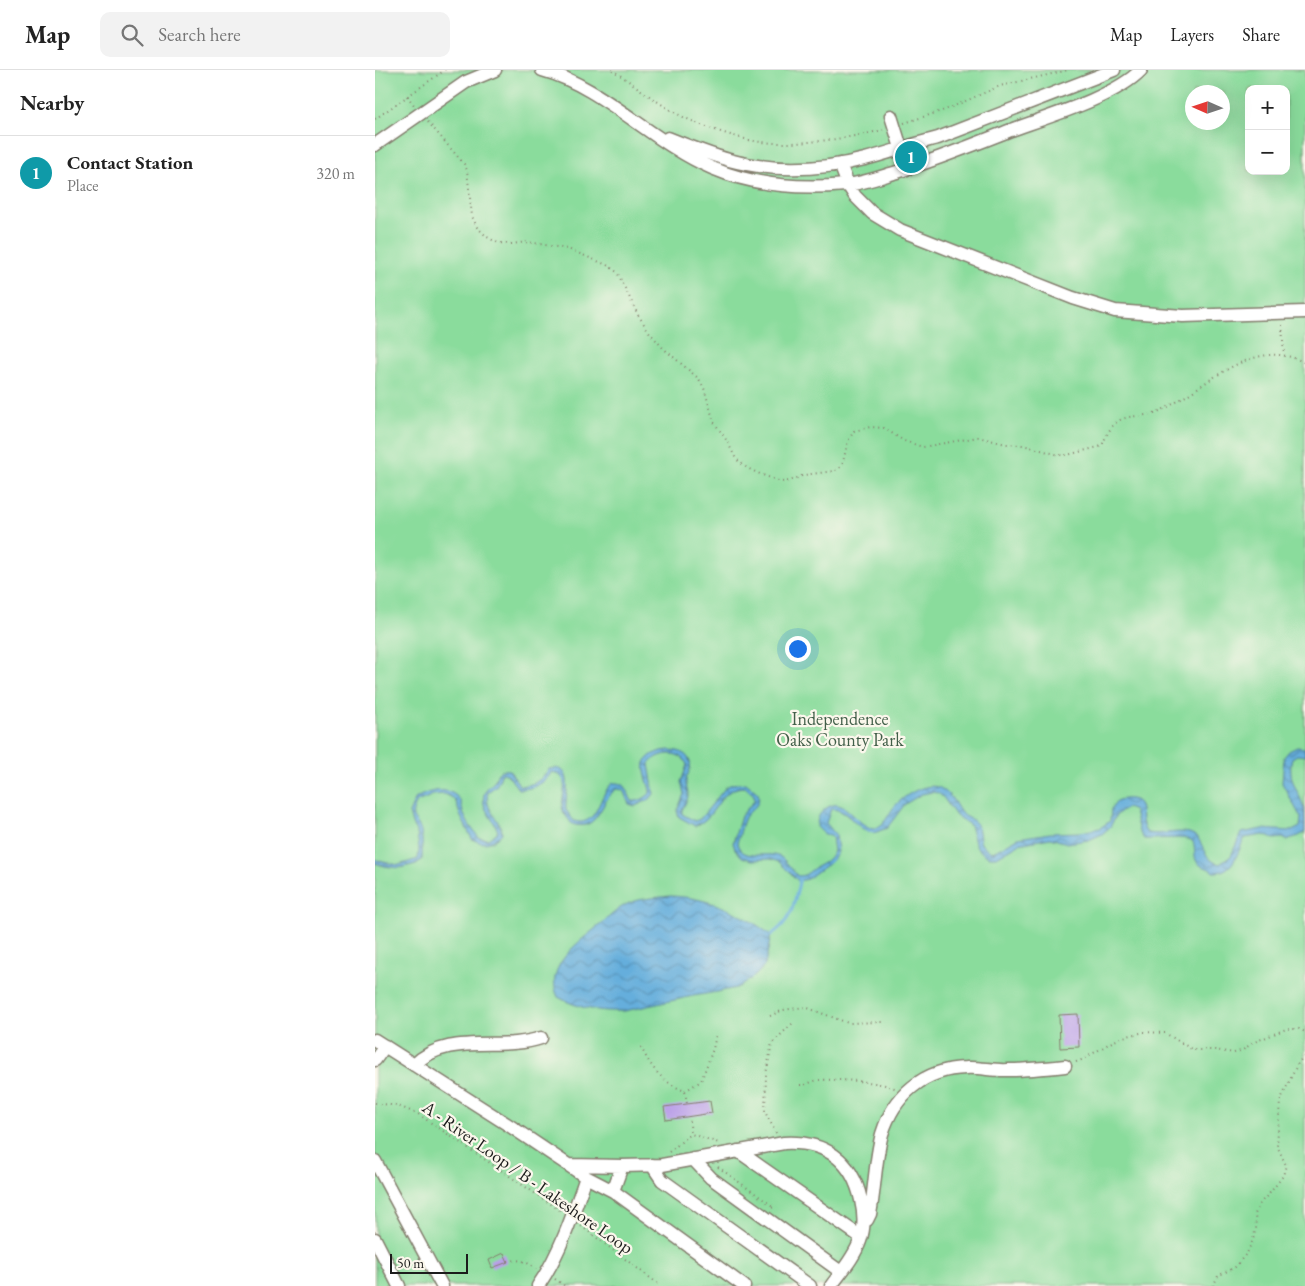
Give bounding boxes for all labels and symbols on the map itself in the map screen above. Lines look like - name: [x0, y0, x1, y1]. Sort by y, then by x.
- north arrow: [1185, 85, 1230, 130]
- pin: 1: [895, 138, 927, 176]
- your location: [785, 636, 811, 662]
- park label: Independence Oaks County Park: [776, 707, 904, 751]
- street label: A - River Loop / B - Lakeshore Loop: [417, 1095, 638, 1259]
- scale bar: [390, 1251, 467, 1274]

